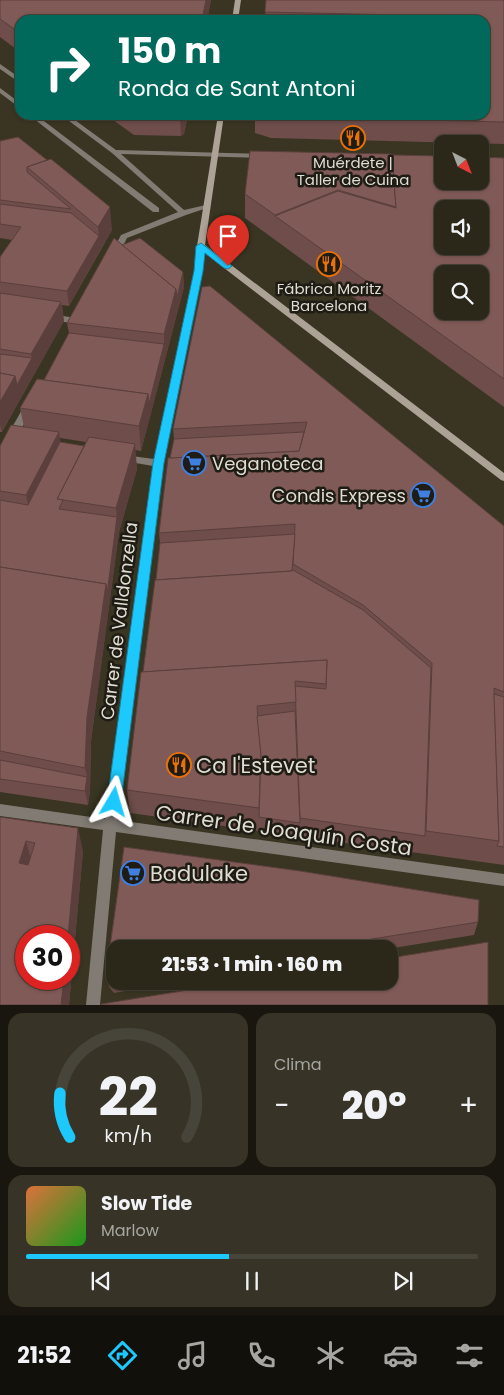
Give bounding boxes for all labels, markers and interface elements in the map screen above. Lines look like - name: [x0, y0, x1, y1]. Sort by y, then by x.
- text: 150 m: [118, 26, 221, 75]
- icon: right: [35, 35, 100, 100]
- text: Ronda de Sant Antoni: [118, 73, 356, 104]
- restaurant icon: Muérdete | Taller de Cuina: [340, 125, 366, 151]
- north arrow: [434, 135, 489, 190]
- map controls: [434, 135, 489, 320]
- place label: Muérdete | Taller de Cuina: [297, 152, 409, 190]
- button: sound: [434, 200, 489, 255]
- pin: [207, 215, 249, 266]
- icon: arrive: [214, 222, 242, 250]
- restaurant icon: Fábrica Moritz Barcelona: [316, 251, 342, 277]
- button: search: [434, 265, 489, 320]
- place label: Fábrica Moritz Barcelona: [277, 278, 381, 316]
- supermarket icon: Veganoteca: [181, 450, 207, 476]
- place label: Veganoteca: [212, 451, 324, 476]
- supermarket icon: Condis Express: [410, 482, 436, 508]
- place label: Condis Express: [272, 483, 406, 508]
- street label: Carrer de Valldonzella: [94, 521, 144, 721]
- place label: Ca l'Estevet: [196, 751, 315, 780]
- restaurant icon: Ca l'Estevet: [166, 752, 192, 778]
- position arrow: [87, 775, 139, 827]
- street label: Carrer de Joaquín Costa: [154, 798, 414, 862]
- place label: Badulake: [150, 859, 248, 888]
- supermarket icon: Badulake: [120, 860, 146, 886]
- speed limit sign: 30: [15, 925, 80, 990]
- text: 21:53 · 1 min · 160 m: [162, 951, 342, 978]
- text: Clima: [274, 1053, 322, 1076]
- text: 22: [98, 1061, 158, 1134]
- text: 20°: [342, 1079, 407, 1132]
- text: −: [274, 1086, 289, 1125]
- text: +: [459, 1086, 478, 1125]
- text: km/h: [104, 1123, 152, 1148]
- text: Slow Tide: [101, 1190, 192, 1217]
- text: Marlow: [101, 1219, 159, 1242]
- icon: previous: [87, 1267, 115, 1295]
- icon: pause: [238, 1267, 266, 1295]
- icon: next: [389, 1267, 417, 1295]
- icon: directions: [105, 1338, 140, 1373]
- icon: music: [175, 1338, 210, 1373]
- icon: phone: [244, 1338, 279, 1373]
- icon: climate: [313, 1338, 348, 1373]
- icon: car: [383, 1338, 418, 1373]
- icon: filters: [452, 1338, 487, 1373]
- text: 21:52: [17, 1340, 71, 1371]

